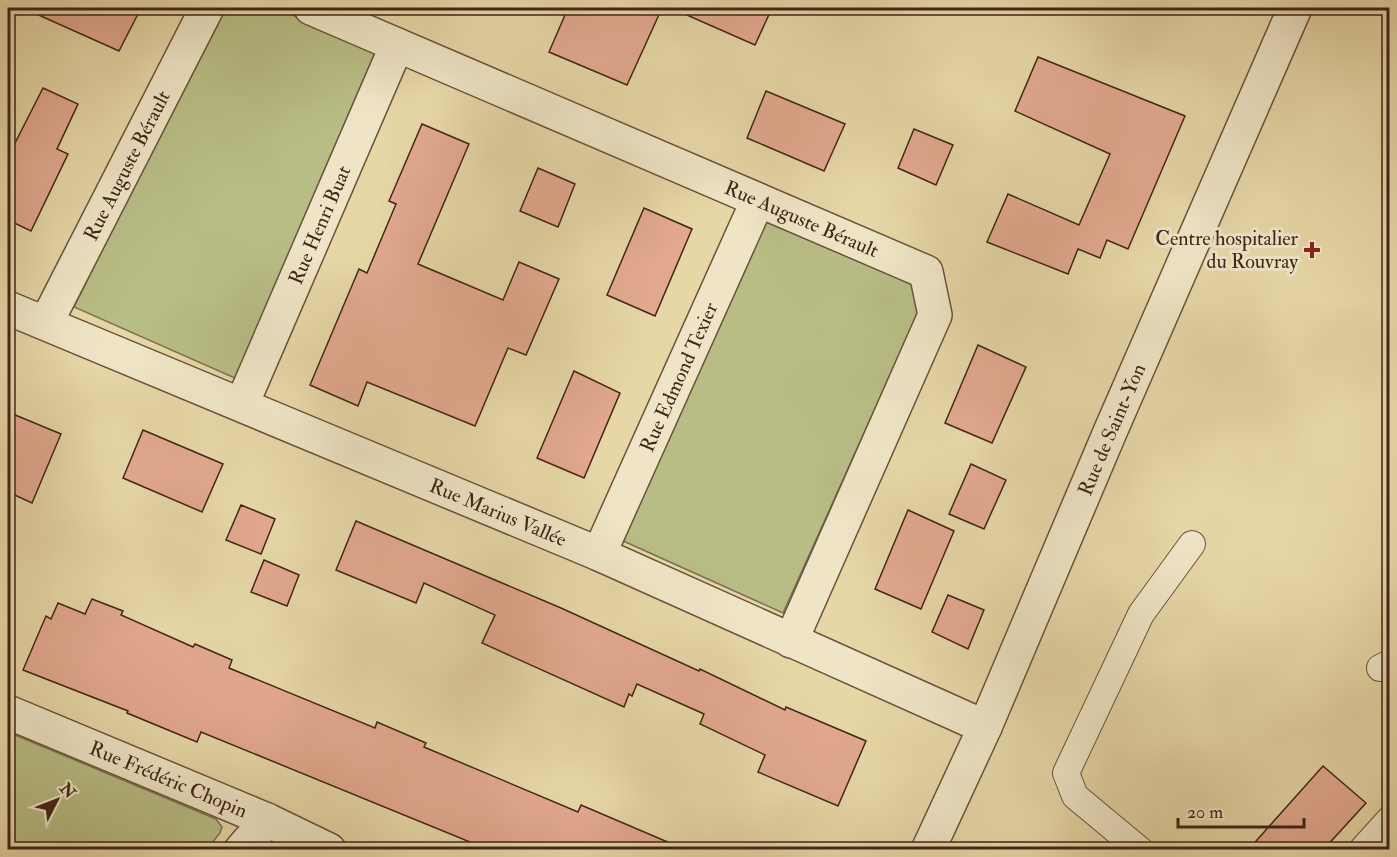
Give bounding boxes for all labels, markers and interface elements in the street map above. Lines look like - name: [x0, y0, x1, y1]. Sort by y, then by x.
- street label: Rue Auguste Bérault: [78, 86, 176, 245]
- street label: Rue Henri Buat: [283, 161, 356, 288]
- street label: Rue Auguste Bérault: [721, 175, 883, 263]
- place label: Centre hospitalier du Rouvray: [1155, 226, 1299, 274]
- marker: Centre hospitalier du Rouvray: [1303, 241, 1321, 259]
- street label: Rue Edmond Texier: [634, 298, 723, 456]
- street label: Rue de Saint-Yon: [1072, 360, 1151, 499]
- street label: Rue Marius Vallée: [426, 472, 571, 552]
- street label: Rue Frédéric Chopin: [86, 735, 251, 823]
- north arrow: [27, 770, 87, 830]
- text: N: [55, 778, 80, 803]
- scale bar: [1178, 791, 1304, 829]
- text: 20 m: [1187, 801, 1223, 824]

